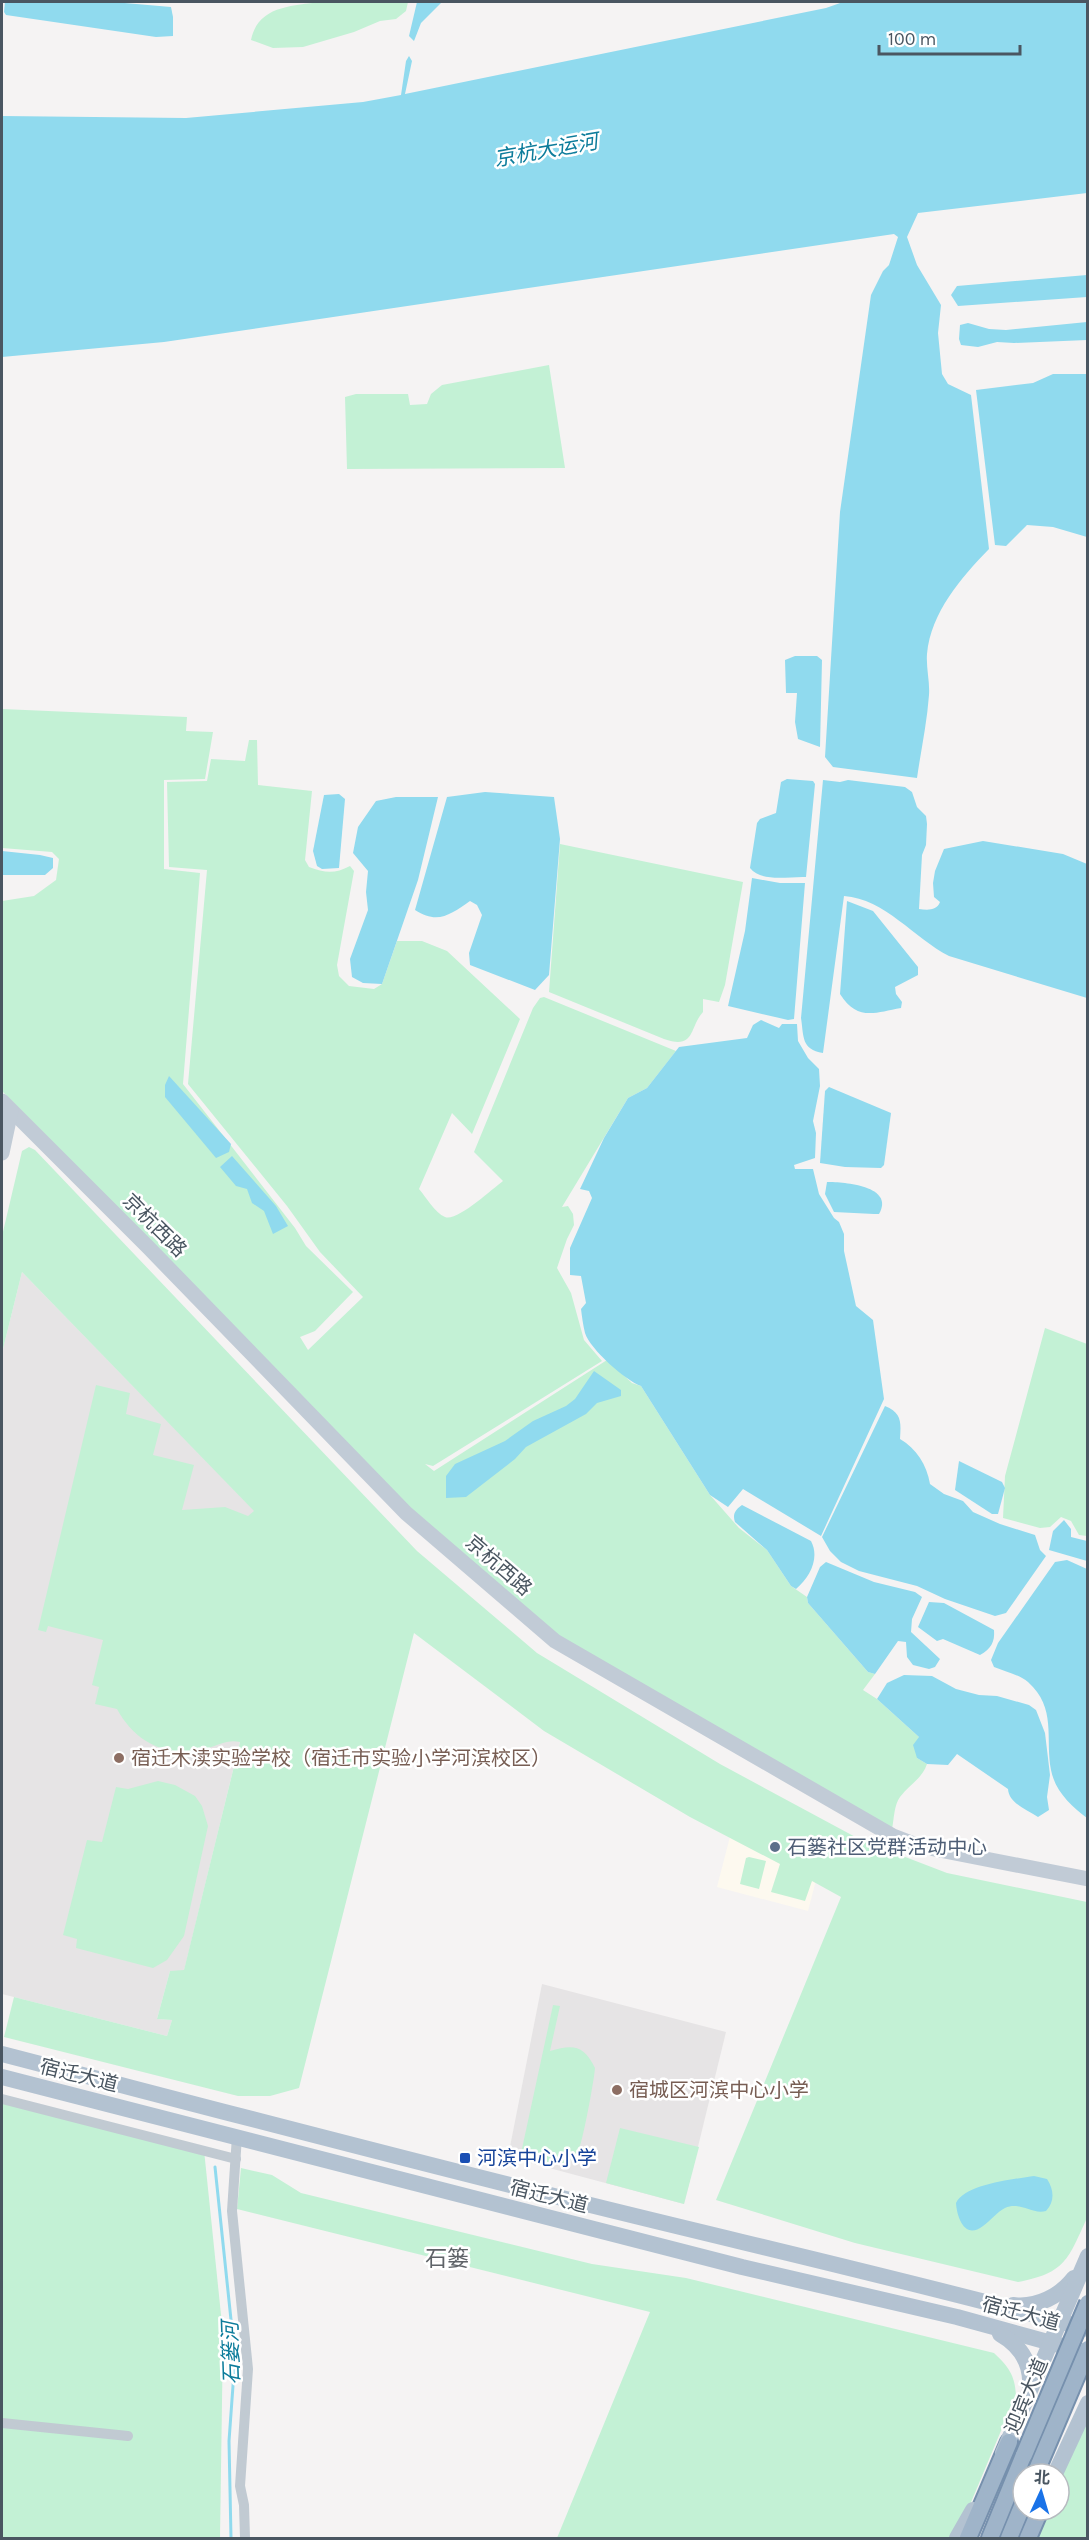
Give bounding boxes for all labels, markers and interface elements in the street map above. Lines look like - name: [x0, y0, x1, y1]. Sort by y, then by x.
- scale bar: [879, 18, 1020, 56]
- text: 100 m: [888, 28, 936, 50]
- water label: 京杭大运河: [492, 128, 604, 171]
- street label: 京杭西路: [118, 1189, 191, 1262]
- street label: 京杭西路: [461, 1530, 536, 1600]
- place label: 宿迁木渎实验学校（宿迁市实验小学河滨校区）: [131, 1747, 551, 1770]
- marker: 宿迁木渎实验学校（宿迁市实验小学河滨校区）: [112, 1751, 126, 1765]
- place label: 石篓社区党群活动中心: [787, 1836, 987, 1859]
- marker: 石篓社区党群活动中心: [768, 1840, 782, 1854]
- street label: 宿迁大道: [37, 2055, 120, 2096]
- place label: 宿城区河滨中心小学: [629, 2079, 809, 2102]
- marker: 宿城区河滨中心小学: [610, 2083, 624, 2097]
- place label: 河滨中心小学: [477, 2147, 597, 2170]
- marker: 河滨中心小学: [458, 2151, 472, 2165]
- street label: 宿迁大道: [507, 2176, 590, 2217]
- district label: 石篓: [425, 2246, 469, 2272]
- street label: 宿迁大道: [979, 2292, 1062, 2335]
- water label: 石篓河: [218, 2317, 244, 2385]
- street label: 迎宾大道: [1000, 2355, 1053, 2438]
- north arrow: [1011, 2462, 1071, 2522]
- text: 北: [1033, 2467, 1051, 2488]

